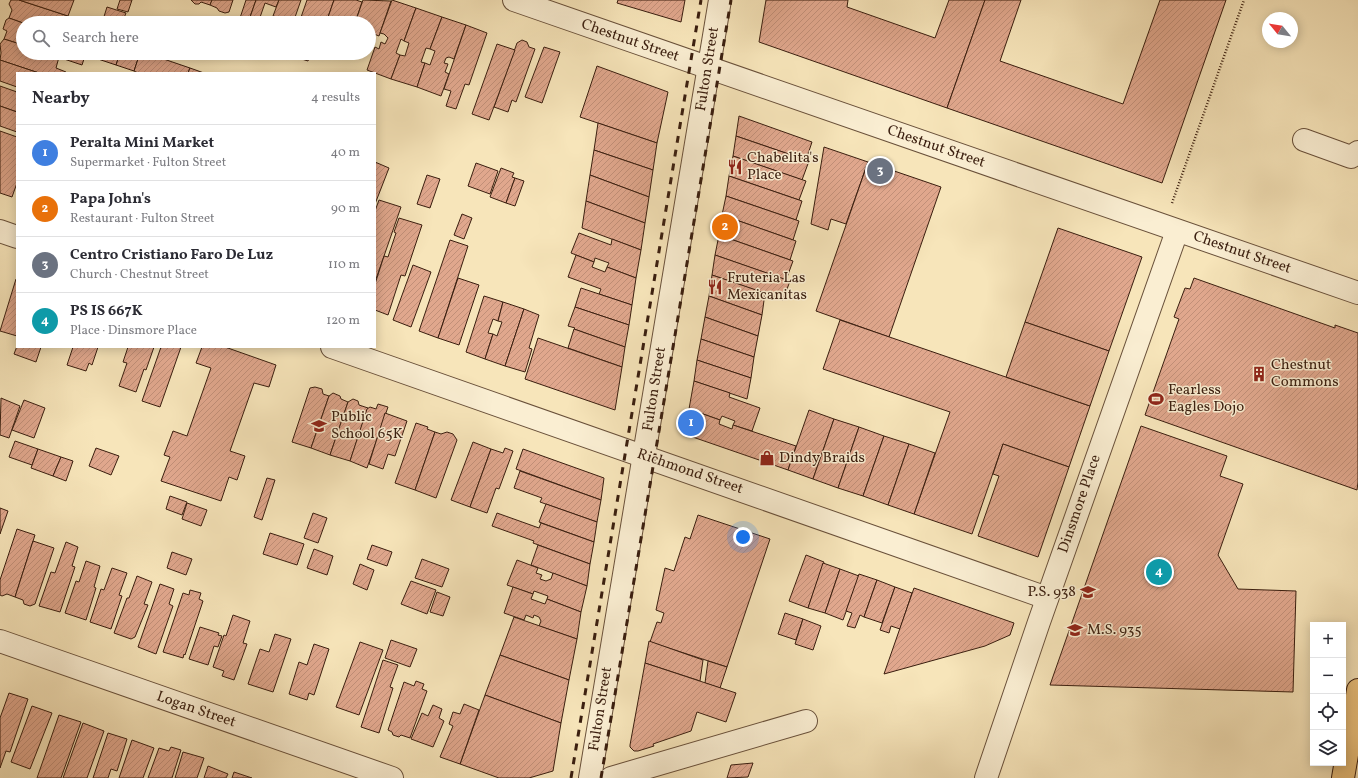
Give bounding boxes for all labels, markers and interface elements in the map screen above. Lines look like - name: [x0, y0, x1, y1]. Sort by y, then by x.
- north arrow: [1262, 12, 1298, 48]
- street label: Chestnut Street: [578, 14, 682, 68]
- search box: [16, 16, 376, 60]
- street label: Fulton Street: [691, 25, 725, 113]
- icon: search: [30, 27, 52, 49]
- text: Search here: [62, 28, 139, 49]
- text: Nearby: [32, 87, 90, 110]
- text: 4 results: [311, 89, 360, 107]
- street label: Chestnut Street: [884, 120, 988, 174]
- text: Peralta Mini Market: [70, 133, 214, 154]
- text: 1: [42, 144, 48, 162]
- text: 40 m: [331, 144, 360, 162]
- place label: Chabelita's Place: [747, 148, 819, 186]
- text: Supermarket · Fulton Street: [70, 154, 226, 172]
- pin: 3: [867, 156, 893, 186]
- restaurant icon: Chabelita's Place: [726, 158, 744, 176]
- text: Papa John's: [70, 189, 151, 210]
- text: 2: [42, 200, 48, 218]
- text: 90 m: [331, 200, 360, 218]
- text: Restaurant · Fulton Street: [70, 210, 215, 228]
- pin: 2: [712, 212, 738, 242]
- street label: Chestnut Street: [1190, 226, 1294, 280]
- text: Centro Cristiano Faro De Luz: [70, 245, 273, 266]
- text: 3: [42, 256, 48, 274]
- text: 110 m: [328, 256, 360, 274]
- text: Church · Chestnut Street: [70, 266, 209, 284]
- place label: Fruteria Las Mexicanitas: [727, 268, 807, 306]
- restaurant icon: Fruteria Las Mexicanitas: [706, 278, 724, 296]
- text: PS IS 667K: [70, 301, 143, 322]
- text: 4: [41, 312, 49, 330]
- text: 120 m: [326, 312, 360, 330]
- text: Place · Dinsmore Place: [70, 322, 197, 340]
- street label: Fulton Street: [638, 345, 672, 433]
- place label: Chestnut Commons: [1271, 355, 1339, 393]
- building icon: Chestnut Commons: [1250, 365, 1268, 383]
- place label: Fearless Eagles Dojo: [1168, 380, 1244, 418]
- sports icon: Fearless Eagles Dojo: [1147, 390, 1165, 408]
- place label: Public School 65K: [331, 407, 403, 445]
- pin: 1: [678, 408, 704, 438]
- school or university icon: Public School 65K: [310, 417, 328, 435]
- street label: Richmond Street: [634, 444, 746, 500]
- place label: Dindy Braids: [779, 448, 865, 469]
- shop icon: Dindy Braids: [758, 449, 776, 467]
- street label: Dinsmore Place: [1053, 452, 1107, 556]
- your location: [733, 527, 753, 547]
- pin: 4: [1146, 557, 1172, 587]
- place label: P.S. 938: [1028, 582, 1076, 603]
- school or university icon: P.S. 938: [1079, 583, 1097, 601]
- place label: M.S. 935: [1087, 620, 1142, 641]
- school or university icon: M.S. 935: [1066, 621, 1084, 639]
- map controls: [1310, 622, 1346, 766]
- button: +: [1310, 622, 1346, 658]
- button: −: [1310, 658, 1346, 694]
- street label: Fulton Street: [584, 665, 618, 753]
- street label: Logan Street: [153, 687, 239, 733]
- button: locate: [1310, 694, 1346, 730]
- button: layers: [1310, 730, 1346, 766]

